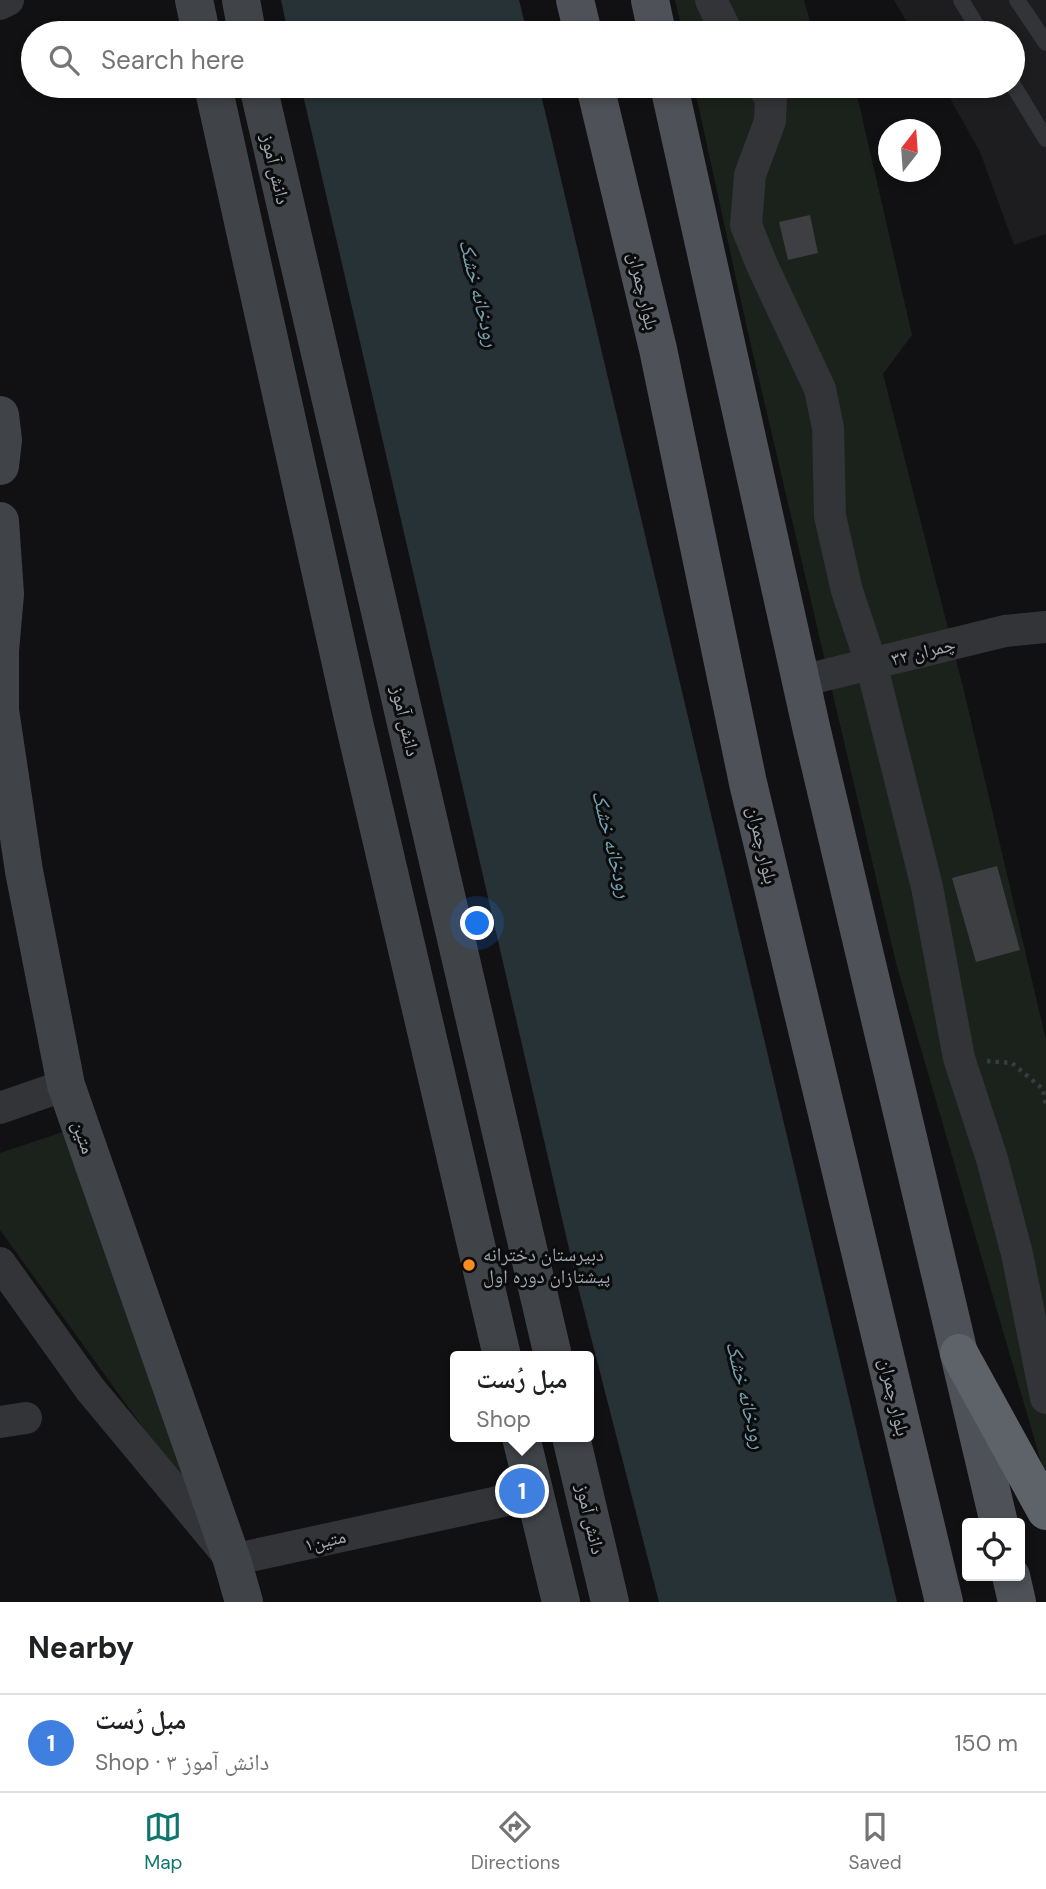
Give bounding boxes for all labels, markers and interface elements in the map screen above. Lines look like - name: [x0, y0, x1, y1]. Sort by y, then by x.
- search box: [21, 21, 1025, 98]
- icon: search: [45, 41, 83, 79]
- text: Search here: [101, 43, 244, 77]
- north arrow: [878, 119, 941, 182]
- street label: دانش آموز: [255, 131, 296, 207]
- water label: رودخانه خشک: [452, 236, 506, 350]
- street label: بلوار چمران: [622, 250, 665, 332]
- street label: ۳۲ چمران: [888, 631, 958, 672]
- street label: دانش آموز: [385, 683, 426, 759]
- water label: رودخانه خشک: [585, 787, 639, 901]
- street label: بلوار چمران: [741, 804, 784, 886]
- your location: [460, 906, 494, 940]
- street label: متین: [66, 1117, 101, 1157]
- place label: دبیرستان دخترانه پیشتازان دوره اول: [483, 1242, 610, 1289]
- marker: دبیرستان دخترانه پیشتازان دوره اول: [461, 1257, 477, 1273]
- water label: رودخانه خشک: [719, 1338, 773, 1452]
- popup: [450, 1351, 594, 1442]
- street label: بلوار چمران: [873, 1356, 916, 1438]
- text: مبل رُست: [476, 1362, 568, 1396]
- text: Shop: [476, 1404, 531, 1434]
- pin: 1: [499, 1465, 545, 1517]
- street label: دانش آموز: [570, 1481, 611, 1557]
- map controls: [962, 1518, 1025, 1581]
- button: locate: [962, 1518, 1025, 1581]
- street label: متین۱: [302, 1524, 348, 1557]
- text: Nearby: [28, 1628, 134, 1667]
- text: مبل رُست: [95, 1703, 186, 1737]
- text: 1: [47, 1728, 55, 1758]
- text: 150 m: [954, 1728, 1018, 1758]
- text: Shop · ۳ دانش آموز: [95, 1747, 269, 1777]
- tab: Map: [144, 1808, 182, 1875]
- tab: Directions: [471, 1808, 560, 1875]
- tab: Saved: [849, 1808, 902, 1875]

